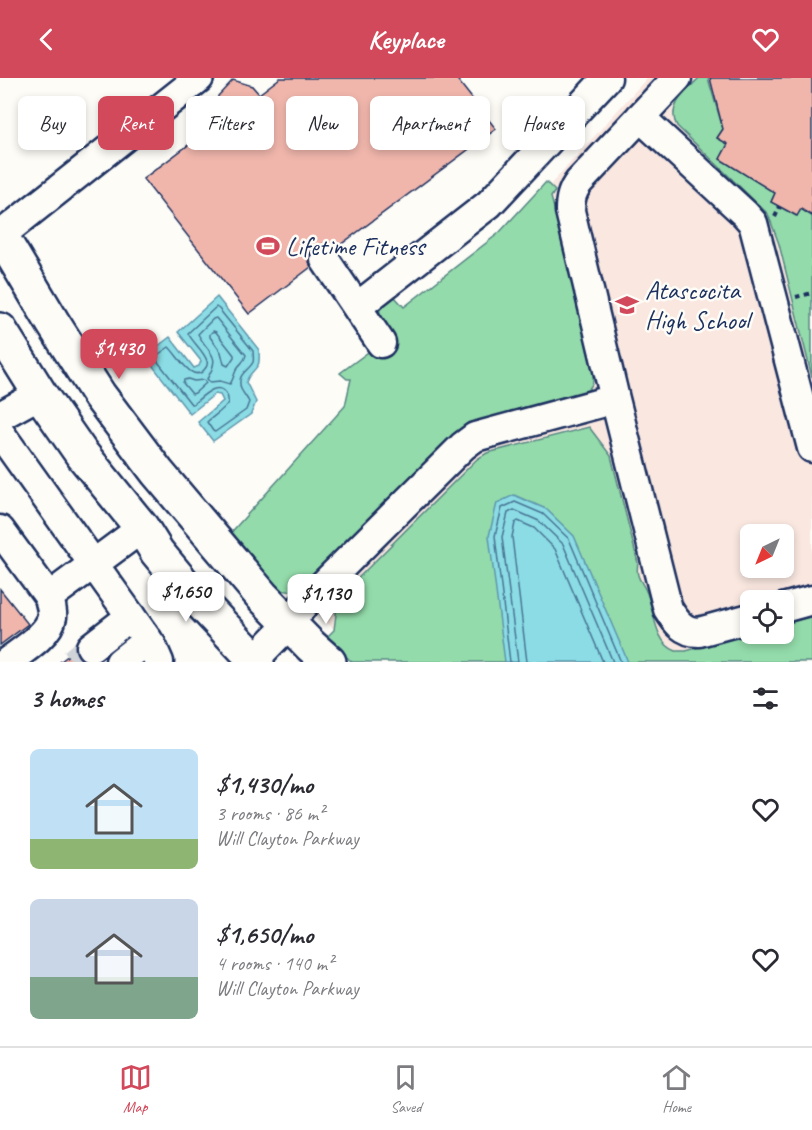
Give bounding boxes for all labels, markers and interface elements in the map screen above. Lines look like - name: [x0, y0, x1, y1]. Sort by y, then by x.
- text: Keyplace: [368, 22, 444, 56]
- icon: back: [30, 23, 63, 56]
- icon: heart: [749, 23, 782, 56]
- chip: Buy: [18, 96, 86, 150]
- chip: Rent: [98, 96, 174, 150]
- chip: Filters: [186, 96, 274, 150]
- chip: New: [286, 96, 358, 150]
- chip: Apartment: [370, 96, 490, 150]
- chip: House: [502, 96, 585, 150]
- place label: Lifetime Fitness: [286, 230, 427, 263]
- sports icon: Lifetime Fitness: [255, 233, 281, 259]
- place label: Atascocita High School: [645, 274, 754, 337]
- school or university icon: Atascocita High School: [614, 292, 640, 318]
- pin: $1,430: [70, 329, 168, 380]
- text: $1,430: [95, 336, 143, 361]
- north arrow: [740, 524, 794, 578]
- map controls: [740, 524, 794, 644]
- pin: $1,650: [137, 572, 235, 623]
- pin: $1,130: [277, 574, 375, 625]
- text: $1,650: [161, 579, 211, 604]
- text: $1,130: [302, 581, 350, 606]
- button: locate: [740, 590, 794, 644]
- text: 3 homes: [30, 682, 103, 715]
- icon: filters: [749, 682, 782, 715]
- text: $1,430/mo: [216, 768, 313, 801]
- icon: home: [78, 773, 150, 845]
- icon: heart: [749, 793, 782, 826]
- text: 3 rooms · 86 m²: [216, 801, 324, 826]
- text: Will Clayton Parkway: [216, 826, 359, 851]
- text: $1,650/mo: [216, 918, 313, 951]
- icon: home: [78, 923, 150, 995]
- icon: heart: [749, 943, 782, 976]
- text: 4 rooms · 140 m²: [216, 951, 333, 976]
- text: Will Clayton Parkway: [216, 976, 359, 1001]
- tab: Map: [119, 1061, 152, 1117]
- tab: Saved: [389, 1061, 422, 1117]
- tab: Home: [660, 1061, 693, 1117]

